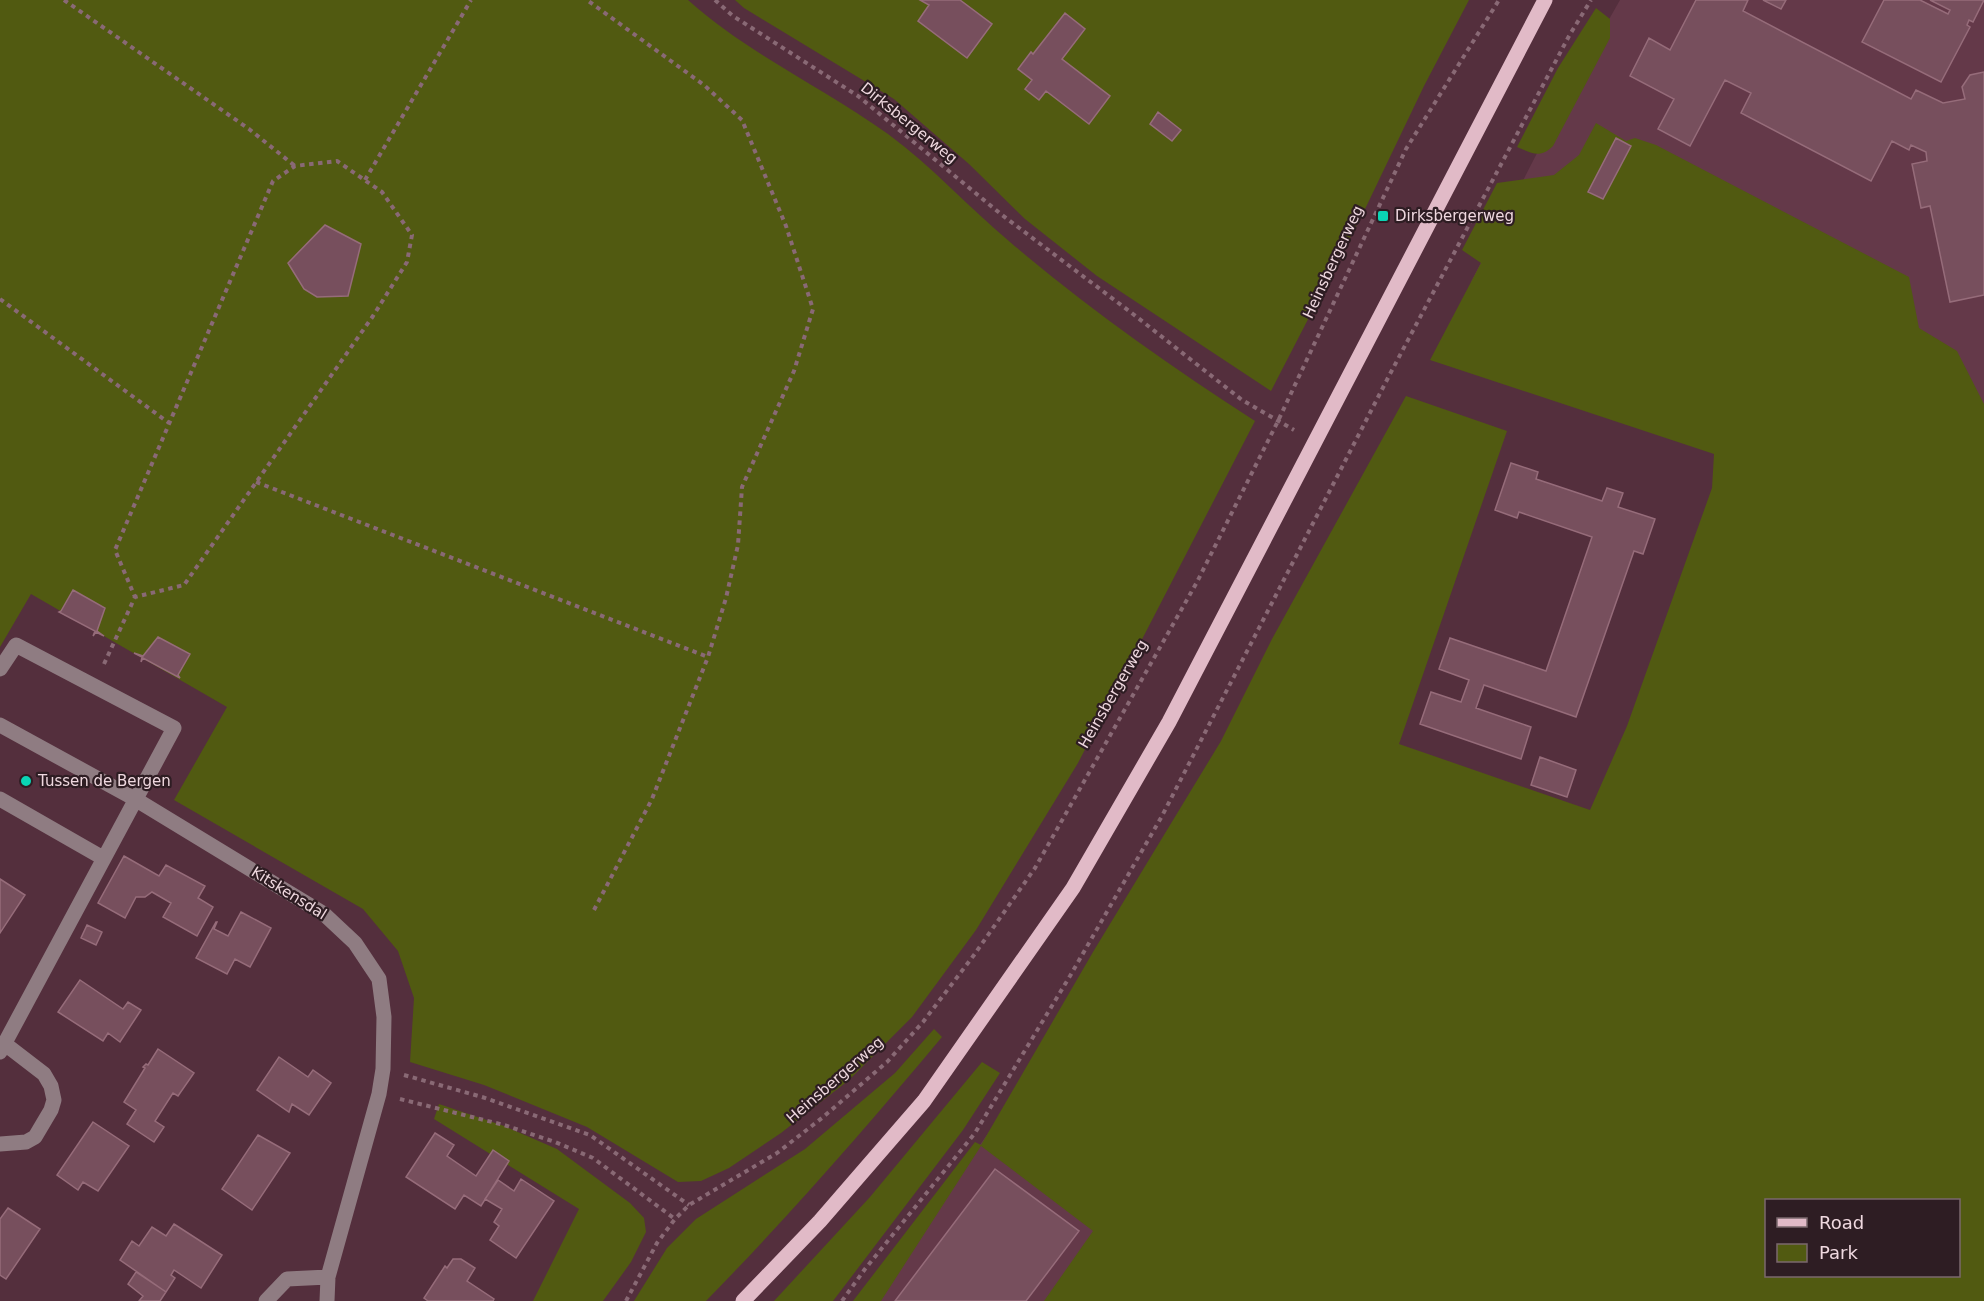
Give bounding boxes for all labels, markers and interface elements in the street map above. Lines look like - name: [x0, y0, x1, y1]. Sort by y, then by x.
- street label: Dirksbergerweg: [857, 79, 961, 167]
- street label: Heinsbergerweg: [1299, 203, 1367, 321]
- place label: Dirksbergerweg: [1395, 207, 1514, 225]
- marker: Dirksbergerweg: [1376, 209, 1390, 223]
- street label: Heinsbergerweg: [1075, 636, 1151, 752]
- place label: Tussen de Bergen: [37, 772, 171, 790]
- marker: Tussen de Bergen: [19, 774, 33, 788]
- street label: Kitskensdal: [248, 863, 330, 923]
- street label: Heinsbergerweg: [783, 1033, 887, 1127]
- legend: [1765, 1199, 1960, 1277]
- text: Road: [1819, 1212, 1864, 1233]
- text: Park: [1819, 1242, 1858, 1263]

